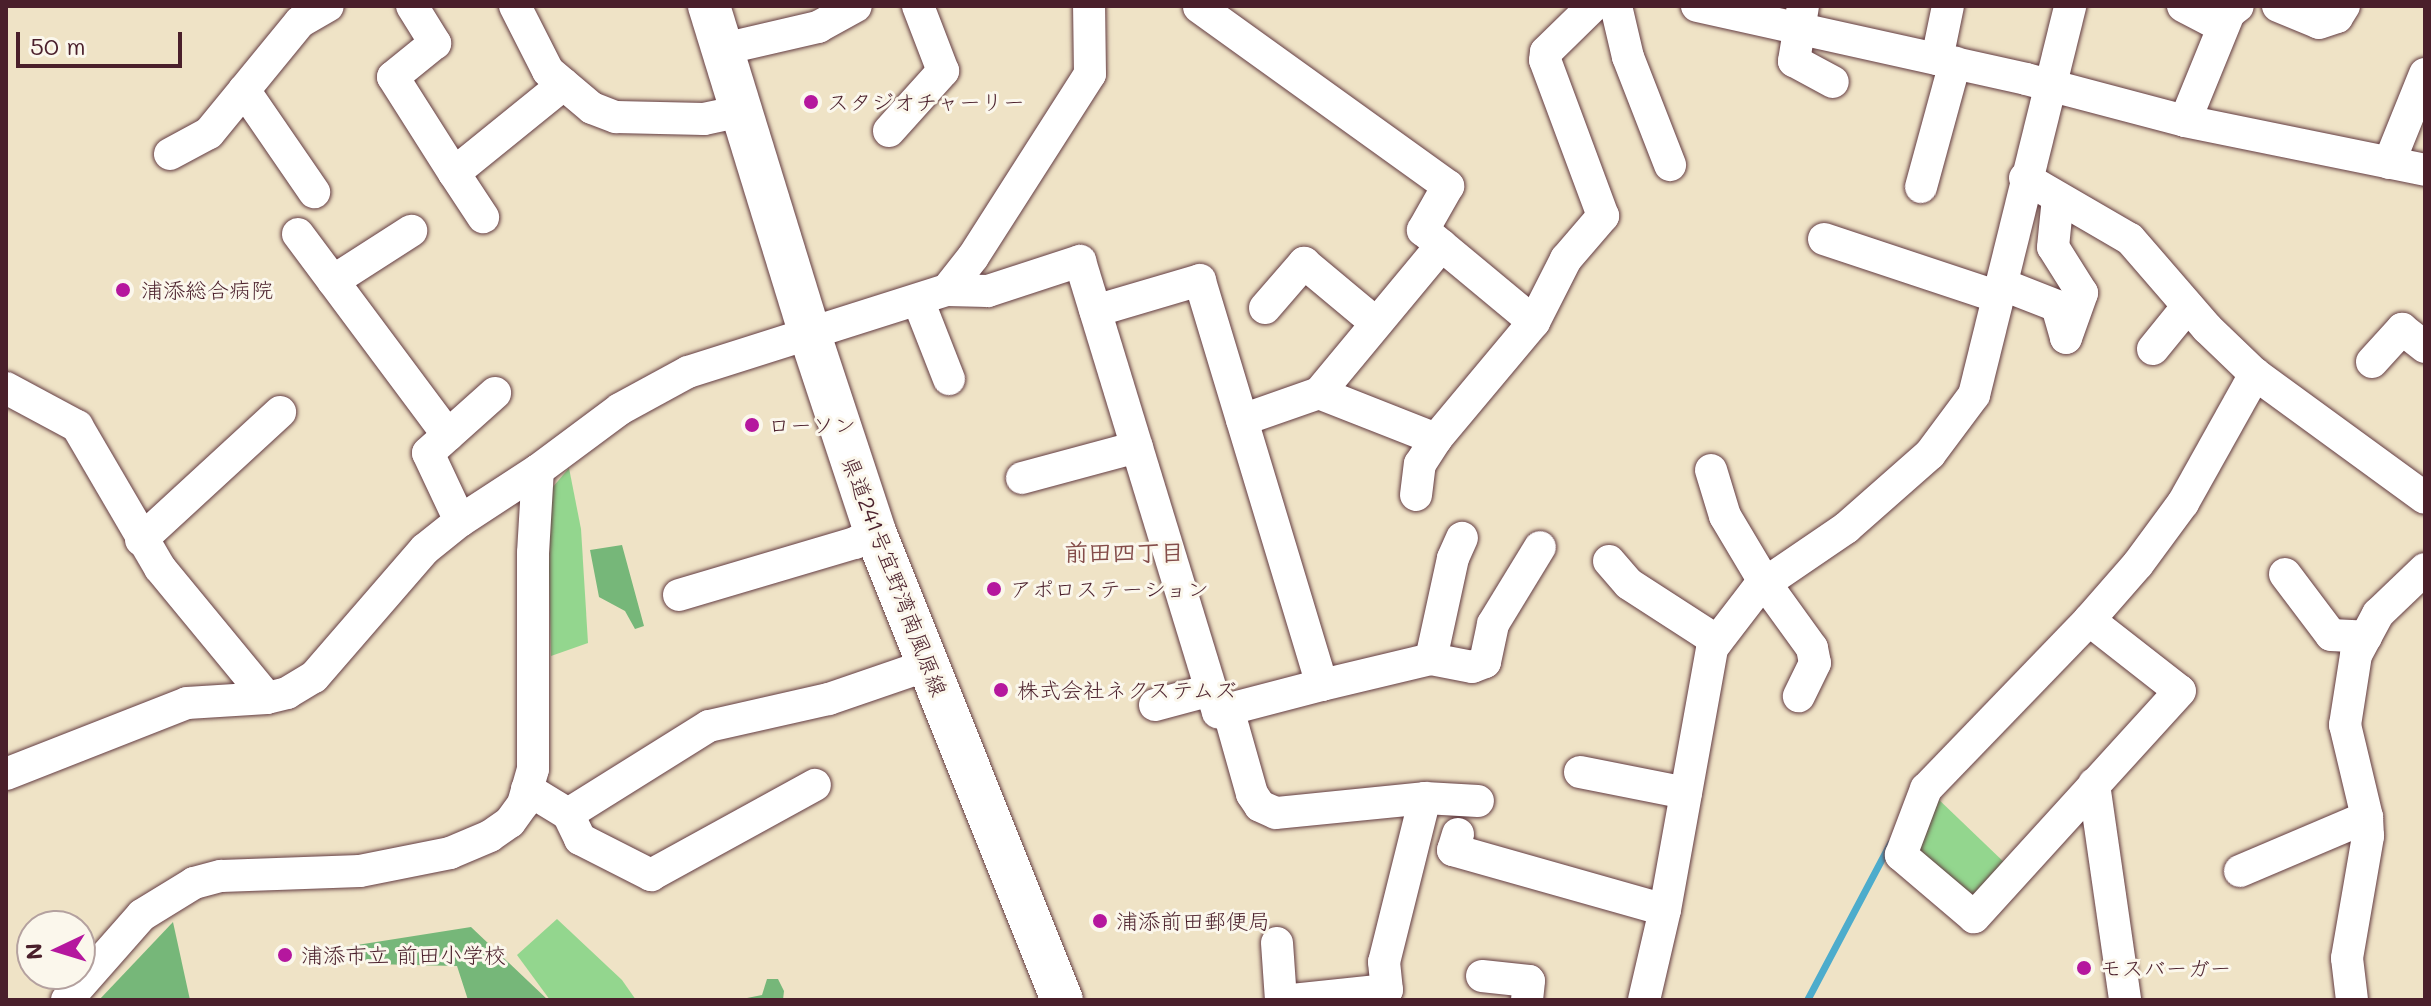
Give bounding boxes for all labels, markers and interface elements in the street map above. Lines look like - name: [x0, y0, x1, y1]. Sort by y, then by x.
- scale bar: [20, 16, 186, 66]
- text: 50 m: [30, 30, 86, 61]
- place label: スタジオチャーリー: [827, 89, 1025, 115]
- marker: スタジオチャーリー: [802, 93, 820, 111]
- place label: 浦添総合病院: [141, 277, 273, 303]
- marker: 浦添総合病院: [112, 279, 134, 301]
- place label: ローソン: [768, 412, 856, 438]
- marker: ローソン: [743, 416, 761, 434]
- street label: 県道241号宜野湾南風原線: [837, 452, 953, 700]
- district label: 前田四丁目: [1064, 538, 1184, 566]
- place label: アポロステーション: [1010, 576, 1208, 602]
- marker: アポロステーション: [985, 580, 1003, 598]
- place label: 株式会社ネクステムズ: [1017, 677, 1237, 703]
- marker: 株式会社ネクステムズ: [992, 681, 1010, 699]
- place label: 浦添前田郵便局: [1116, 908, 1270, 934]
- north arrow: [16, 910, 96, 990]
- marker: 浦添前田郵便局: [1091, 912, 1109, 930]
- text: N: [19, 942, 49, 961]
- place label: 浦添市立 前田小学校: [301, 942, 506, 968]
- marker: 浦添市立 前田小学校: [276, 946, 294, 964]
- place label: モスバーガー: [2100, 955, 2232, 981]
- marker: モスバーガー: [2075, 959, 2093, 977]

